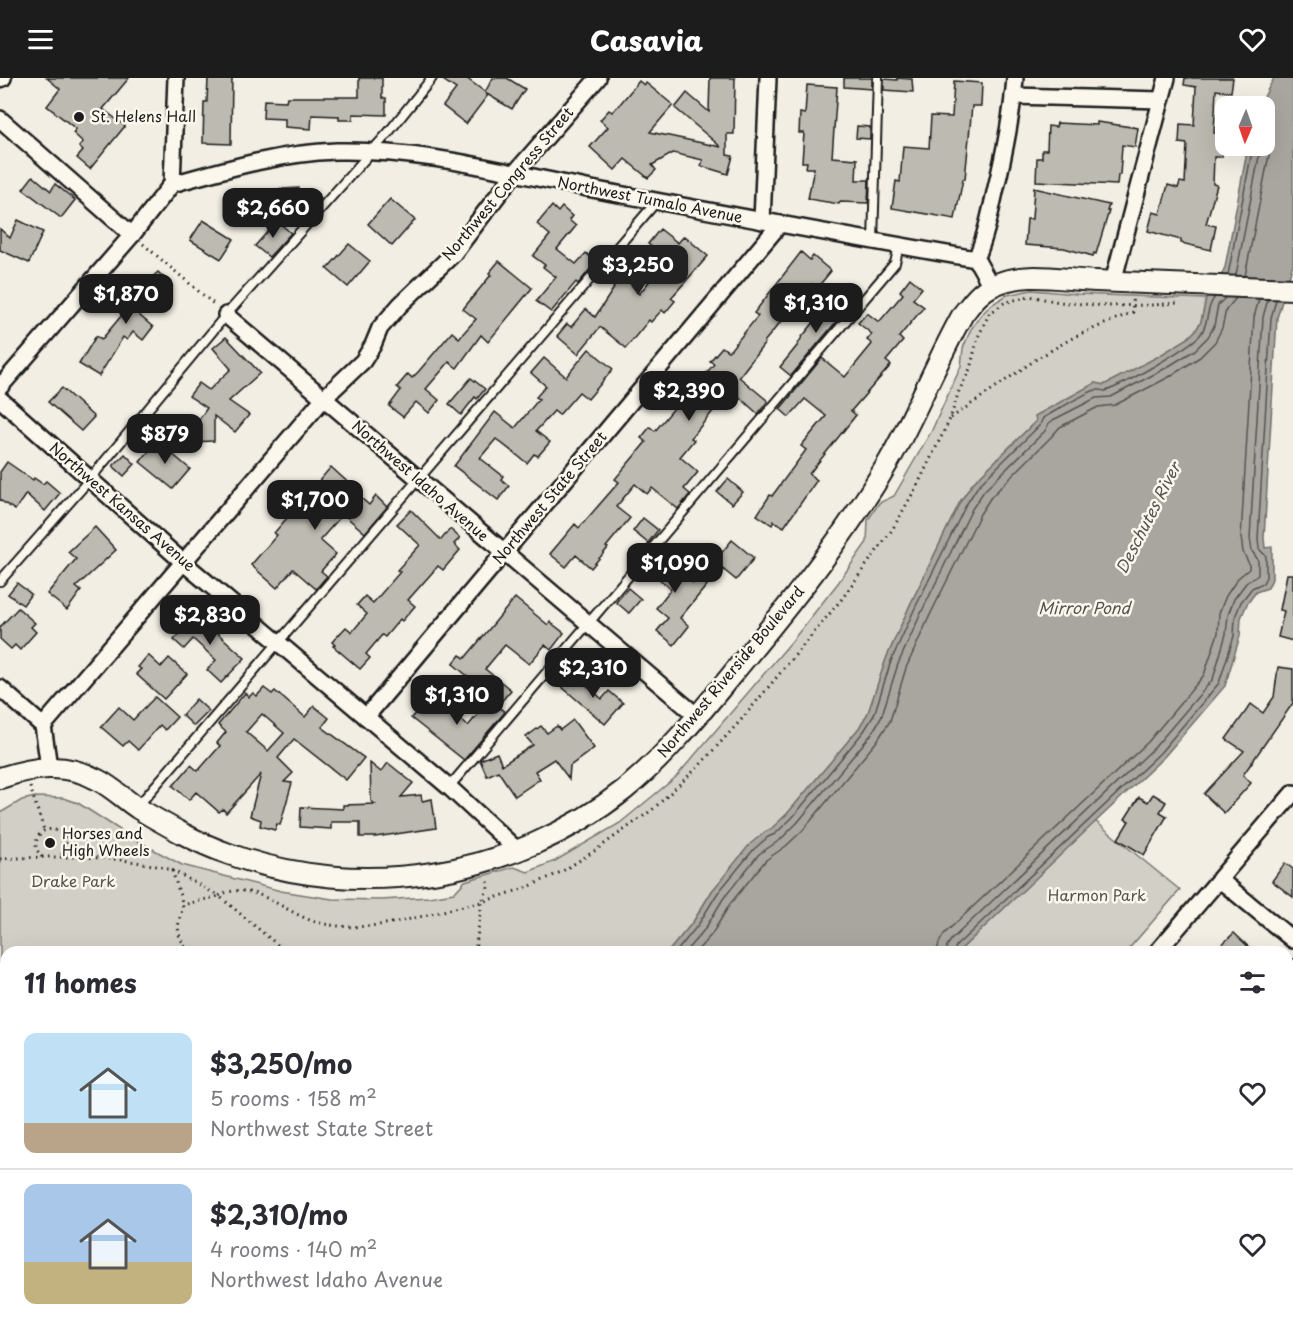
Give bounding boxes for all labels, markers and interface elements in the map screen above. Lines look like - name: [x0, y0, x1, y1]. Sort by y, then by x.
- text: Casavia: [590, 19, 703, 60]
- icon: menu: [24, 23, 57, 56]
- icon: heart: [1236, 23, 1269, 56]
- north arrow: [1215, 96, 1275, 156]
- map controls: [1215, 96, 1275, 156]
- street label: Northwest Congress Street: [436, 101, 578, 265]
- place label: St. Helens Hall: [91, 104, 196, 127]
- marker: St. Helens Hall: [72, 110, 86, 124]
- street label: Northwest Tumalo Avenue: [556, 169, 745, 228]
- pin: $2,660: [224, 188, 322, 239]
- text: $2,660: [237, 192, 309, 222]
- pin: $3,250: [589, 245, 687, 296]
- text: $3,250: [602, 249, 674, 279]
- pin: $1,870: [77, 274, 175, 325]
- text: $1,870: [93, 278, 159, 308]
- pin: $1,310: [767, 283, 865, 334]
- text: $1,310: [784, 287, 848, 317]
- pin: $2,390: [640, 371, 738, 422]
- text: $2,390: [653, 375, 725, 405]
- pin: $879: [129, 414, 201, 465]
- street label: Northwest Idaho Avenue: [348, 414, 494, 546]
- text: $879: [141, 418, 189, 448]
- street label: Northwest State Street: [486, 426, 611, 569]
- street label: Northwest Kansas Avenue: [45, 436, 201, 576]
- water label: Deschutes River: [1109, 455, 1187, 577]
- pin: $1,700: [266, 480, 364, 531]
- text: $1,700: [281, 484, 349, 514]
- pin: $1,090: [626, 543, 724, 594]
- text: $1,090: [641, 547, 709, 577]
- street label: Northwest Riverside Boulevard: [651, 580, 809, 762]
- pin: $2,830: [161, 595, 259, 646]
- water label: Mirror Pond: [1038, 595, 1132, 619]
- text: $2,830: [174, 599, 246, 629]
- pin: $2,310: [544, 648, 642, 699]
- text: $2,310: [559, 652, 627, 682]
- pin: $1,310: [408, 675, 506, 726]
- text: $1,310: [425, 679, 489, 709]
- place label: Horses and High Wheels: [62, 821, 150, 861]
- marker: Horses and High Wheels: [43, 836, 57, 850]
- park label: Drake Park: [31, 869, 115, 892]
- park label: Harmon Park: [1048, 883, 1146, 906]
- text: 11 homes: [24, 963, 137, 1002]
- icon: filters: [1236, 966, 1269, 999]
- text: $3,250/mo: [210, 1044, 352, 1083]
- icon: home: [72, 1057, 144, 1129]
- icon: heart: [1236, 1077, 1269, 1110]
- text: 5 rooms · 158 m²: [210, 1083, 377, 1113]
- text: Northwest State Street: [210, 1113, 433, 1143]
- text: $2,310/mo: [210, 1195, 348, 1234]
- icon: home: [72, 1208, 144, 1280]
- icon: heart: [1236, 1228, 1269, 1261]
- text: 4 rooms · 140 m²: [210, 1234, 377, 1264]
- text: Northwest Idaho Avenue: [210, 1264, 443, 1294]

